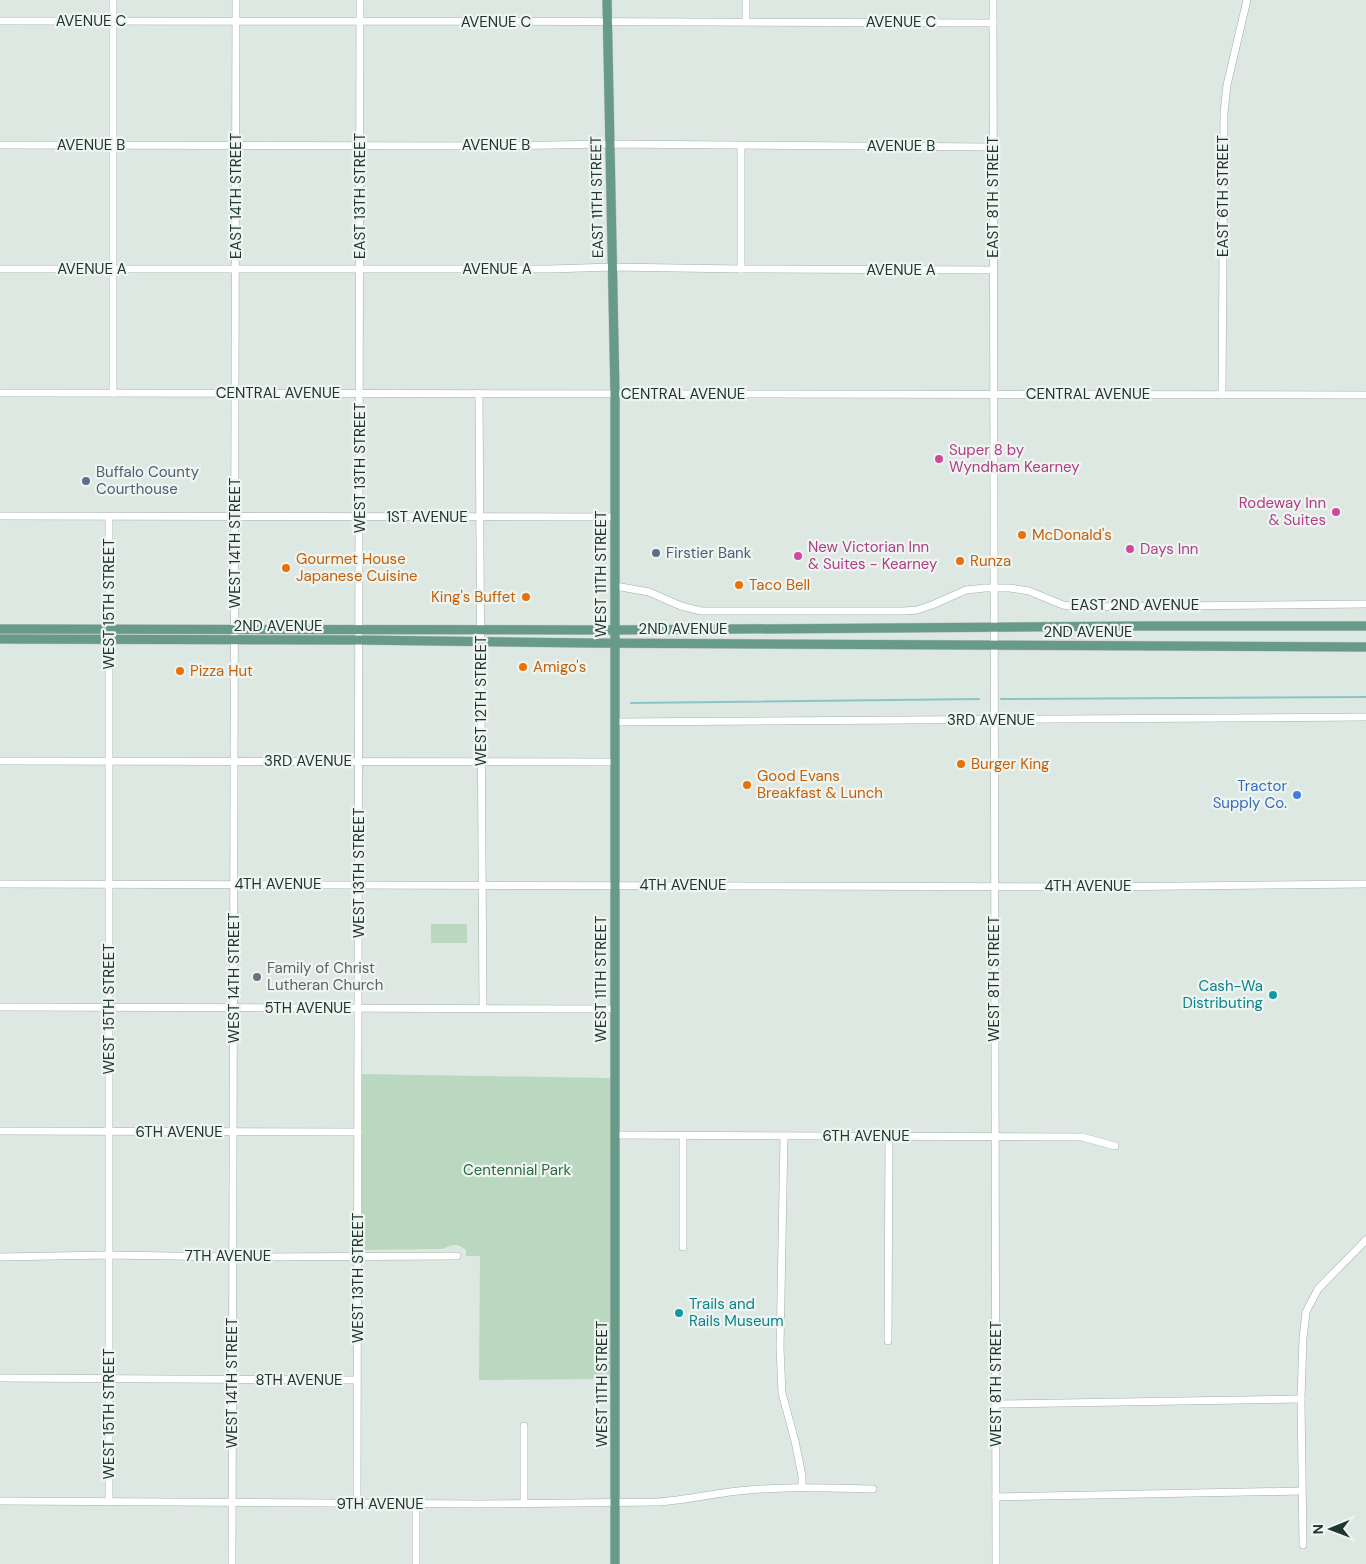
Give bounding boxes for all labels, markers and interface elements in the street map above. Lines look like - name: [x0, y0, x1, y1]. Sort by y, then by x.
- street label: AVENUE C: [56, 11, 126, 31]
- street label: AVENUE C: [461, 12, 531, 32]
- street label: AVENUE C: [866, 12, 936, 32]
- street label: EAST 14TH STREET: [226, 133, 246, 259]
- street label: EAST 13TH STREET: [350, 133, 370, 259]
- street label: AVENUE B: [57, 135, 125, 155]
- street label: AVENUE B: [462, 135, 530, 155]
- street label: EAST 6TH STREET: [1213, 135, 1233, 257]
- street label: EAST 11TH STREET: [586, 136, 608, 258]
- street label: AVENUE B: [867, 136, 935, 156]
- street label: EAST 8TH STREET: [983, 136, 1003, 258]
- street label: AVENUE A: [57, 259, 127, 279]
- street label: AVENUE A: [462, 259, 532, 279]
- street label: AVENUE A: [866, 260, 936, 280]
- street label: CENTRAL AVENUE: [216, 383, 340, 403]
- street label: CENTRAL AVENUE: [621, 384, 745, 404]
- street label: CENTRAL AVENUE: [1026, 384, 1150, 404]
- street label: WEST 13TH STREET: [350, 403, 370, 533]
- place label: Super 8 by Wyndham Kearney: [949, 440, 1080, 477]
- marker: Super 8 by Wyndham Kearney: [933, 453, 945, 465]
- place label: Buffalo County Courthouse: [96, 462, 200, 499]
- marker: Buffalo County Courthouse: [80, 475, 92, 487]
- street label: WEST 14TH STREET: [225, 478, 245, 608]
- place label: Rodeway Inn & Suites: [1239, 493, 1326, 530]
- marker: Rodeway Inn & Suites: [1330, 506, 1342, 518]
- street label: 1ST AVENUE: [386, 507, 468, 527]
- street label: WEST 11TH STREET: [591, 511, 611, 637]
- place label: McDonald's: [1032, 525, 1112, 545]
- marker: McDonald's: [1016, 529, 1028, 541]
- place label: New Victorian Inn & Suites - Kearney: [808, 537, 938, 574]
- street label: WEST 15TH STREET: [99, 538, 119, 670]
- place label: Days Inn: [1140, 539, 1198, 559]
- place label: Firstier Bank: [666, 543, 752, 563]
- marker: Days Inn: [1124, 543, 1136, 555]
- marker: Firstier Bank: [650, 547, 662, 559]
- place label: Gourmet House Japanese Cuisine: [296, 549, 418, 586]
- marker: New Victorian Inn & Suites - Kearney: [792, 550, 804, 562]
- place label: Runza: [970, 551, 1011, 571]
- marker: Runza: [954, 555, 966, 567]
- marker: Gourmet House Japanese Cuisine: [280, 562, 292, 574]
- place label: Taco Bell: [749, 575, 810, 595]
- marker: Taco Bell: [733, 579, 745, 591]
- place label: King's Buffet: [431, 587, 516, 607]
- marker: King's Buffet: [520, 591, 532, 603]
- street label: EAST 2ND AVENUE: [1071, 595, 1199, 615]
- street label: 2ND AVENUE: [234, 616, 323, 636]
- street label: 2ND AVENUE: [639, 619, 728, 639]
- street label: 2ND AVENUE: [1044, 622, 1133, 642]
- street label: WEST 12TH STREET: [471, 636, 491, 766]
- place label: Amigo's: [533, 657, 586, 677]
- place label: Pizza Hut: [190, 661, 253, 681]
- marker: Amigo's: [517, 661, 529, 673]
- marker: Pizza Hut: [174, 665, 186, 677]
- street label: 3RD AVENUE: [947, 710, 1035, 730]
- street label: 3RD AVENUE: [264, 751, 352, 771]
- place label: Burger King: [971, 754, 1049, 774]
- marker: Burger King: [955, 758, 967, 770]
- place label: Good Evans Breakfast & Lunch: [757, 766, 883, 803]
- place label: Tractor Supply Co.: [1213, 776, 1287, 813]
- marker: Good Evans Breakfast & Lunch: [741, 779, 753, 791]
- marker: Tractor Supply Co.: [1291, 789, 1303, 801]
- street label: WEST 13TH STREET: [349, 808, 369, 938]
- street label: 4TH AVENUE: [235, 874, 321, 894]
- street label: 4TH AVENUE: [640, 875, 726, 895]
- street label: 4TH AVENUE: [1045, 876, 1131, 896]
- street label: WEST 14TH STREET: [224, 913, 244, 1043]
- street label: WEST 11TH STREET: [591, 916, 611, 1042]
- street label: WEST 8TH STREET: [984, 916, 1004, 1042]
- street label: WEST 15TH STREET: [99, 943, 119, 1075]
- place label: Family of Christ Lutheran Church: [267, 958, 383, 995]
- marker: Family of Christ Lutheran Church: [251, 971, 263, 983]
- place label: Cash-Wa Distributing: [1182, 976, 1263, 1013]
- marker: Cash-Wa Distributing: [1267, 989, 1279, 1001]
- street label: 5TH AVENUE: [264, 998, 352, 1018]
- street label: 6TH AVENUE: [135, 1122, 223, 1142]
- street label: 6TH AVENUE: [822, 1126, 910, 1146]
- park label: Centennial Park: [463, 1160, 571, 1180]
- street label: WEST 13TH STREET: [348, 1213, 368, 1343]
- street label: 7TH AVENUE: [185, 1246, 271, 1266]
- place label: Trails and Rails Museum: [689, 1294, 784, 1331]
- marker: Trails and Rails Museum: [673, 1307, 685, 1319]
- street label: WEST 14TH STREET: [222, 1318, 242, 1448]
- street label: WEST 11TH STREET: [592, 1321, 612, 1447]
- street label: WEST 8TH STREET: [986, 1321, 1006, 1447]
- street label: WEST 15TH STREET: [99, 1348, 119, 1480]
- street label: 8TH AVENUE: [256, 1370, 342, 1390]
- street label: 9TH AVENUE: [336, 1494, 424, 1514]
- north arrow: [1306, 1504, 1356, 1554]
- text: N: [1309, 1524, 1327, 1534]

